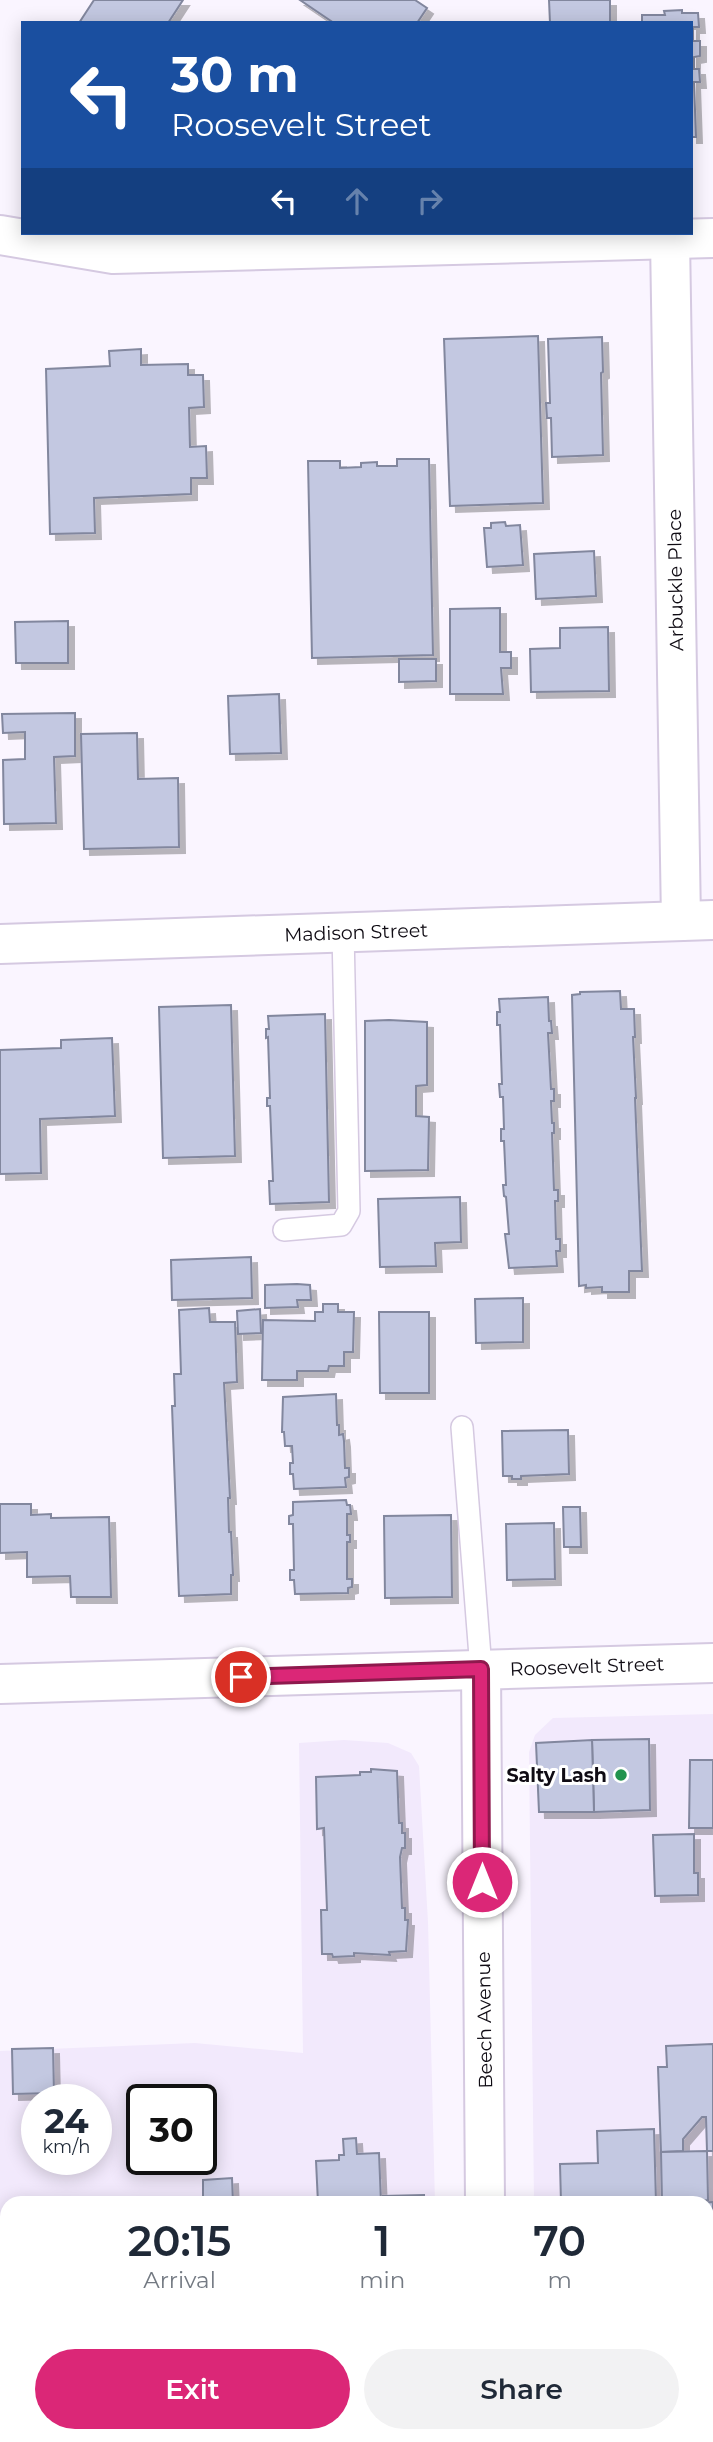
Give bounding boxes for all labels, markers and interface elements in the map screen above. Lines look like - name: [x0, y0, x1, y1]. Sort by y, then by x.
- text: 30 m: [171, 45, 299, 104]
- icon: left: [56, 49, 147, 140]
- text: Roosevelt Street: [171, 105, 432, 144]
- icon: left: [265, 182, 303, 220]
- icon: ahead: [338, 182, 376, 220]
- icon: right: [411, 182, 449, 220]
- street label: Arbuckle Place: [663, 509, 688, 651]
- street label: Madison Street: [284, 918, 429, 947]
- pin: [211, 1647, 271, 1707]
- street label: Roosevelt Street: [509, 1652, 665, 1681]
- icon: arrive: [222, 1658, 260, 1696]
- place label: Salty Lash: [506, 1764, 607, 1787]
- marker: Salty Lash: [613, 1767, 629, 1783]
- position arrow: [445, 1845, 519, 1919]
- street label: Beech Avenue: [472, 1951, 497, 2089]
- speed limit sign: 30: [126, 2084, 217, 2175]
- text: 24: [44, 2099, 89, 2142]
- text: km/h: [42, 2136, 91, 2158]
- text: 20:15: [128, 2215, 231, 2267]
- text: 1: [374, 2215, 390, 2267]
- text: 70: [533, 2215, 586, 2267]
- text: Arrival: [143, 2266, 216, 2294]
- text: min: [359, 2266, 405, 2294]
- text: m: [547, 2266, 572, 2294]
- button: Exit: [35, 2349, 350, 2429]
- button: Share: [364, 2349, 679, 2429]

